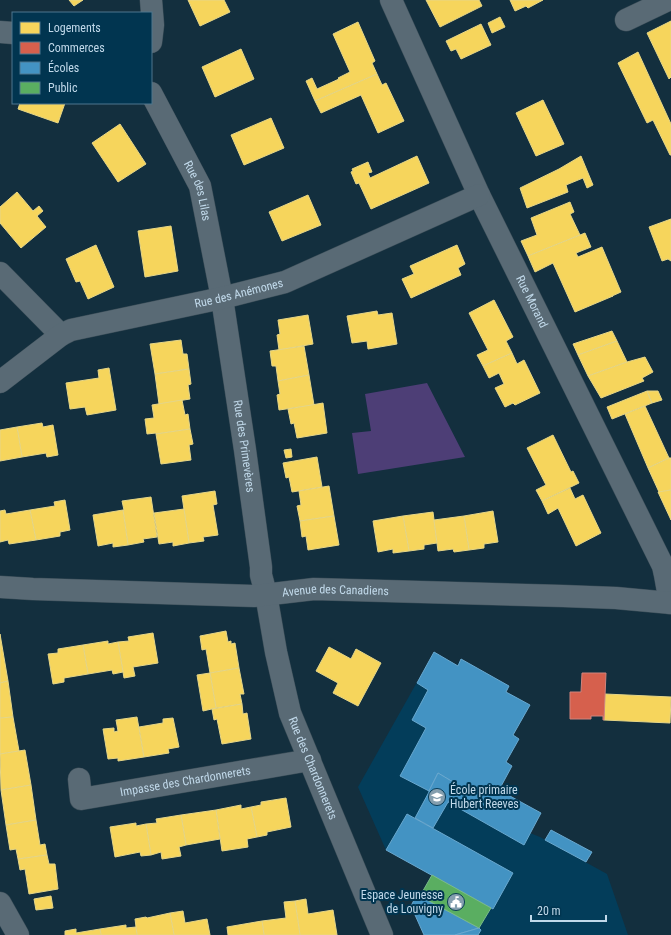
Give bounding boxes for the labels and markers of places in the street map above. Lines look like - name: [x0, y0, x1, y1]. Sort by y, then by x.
- place label: École primaire Hubert Reeves: [450, 782, 519, 811]
- school or university icon: École primaire Hubert Reeves: [427, 787, 447, 807]
- place label: Espace Jeunesse de Louvigny: [361, 888, 443, 916]
- public building icon: Espace Jeunesse de Louvigny: [446, 892, 466, 912]

